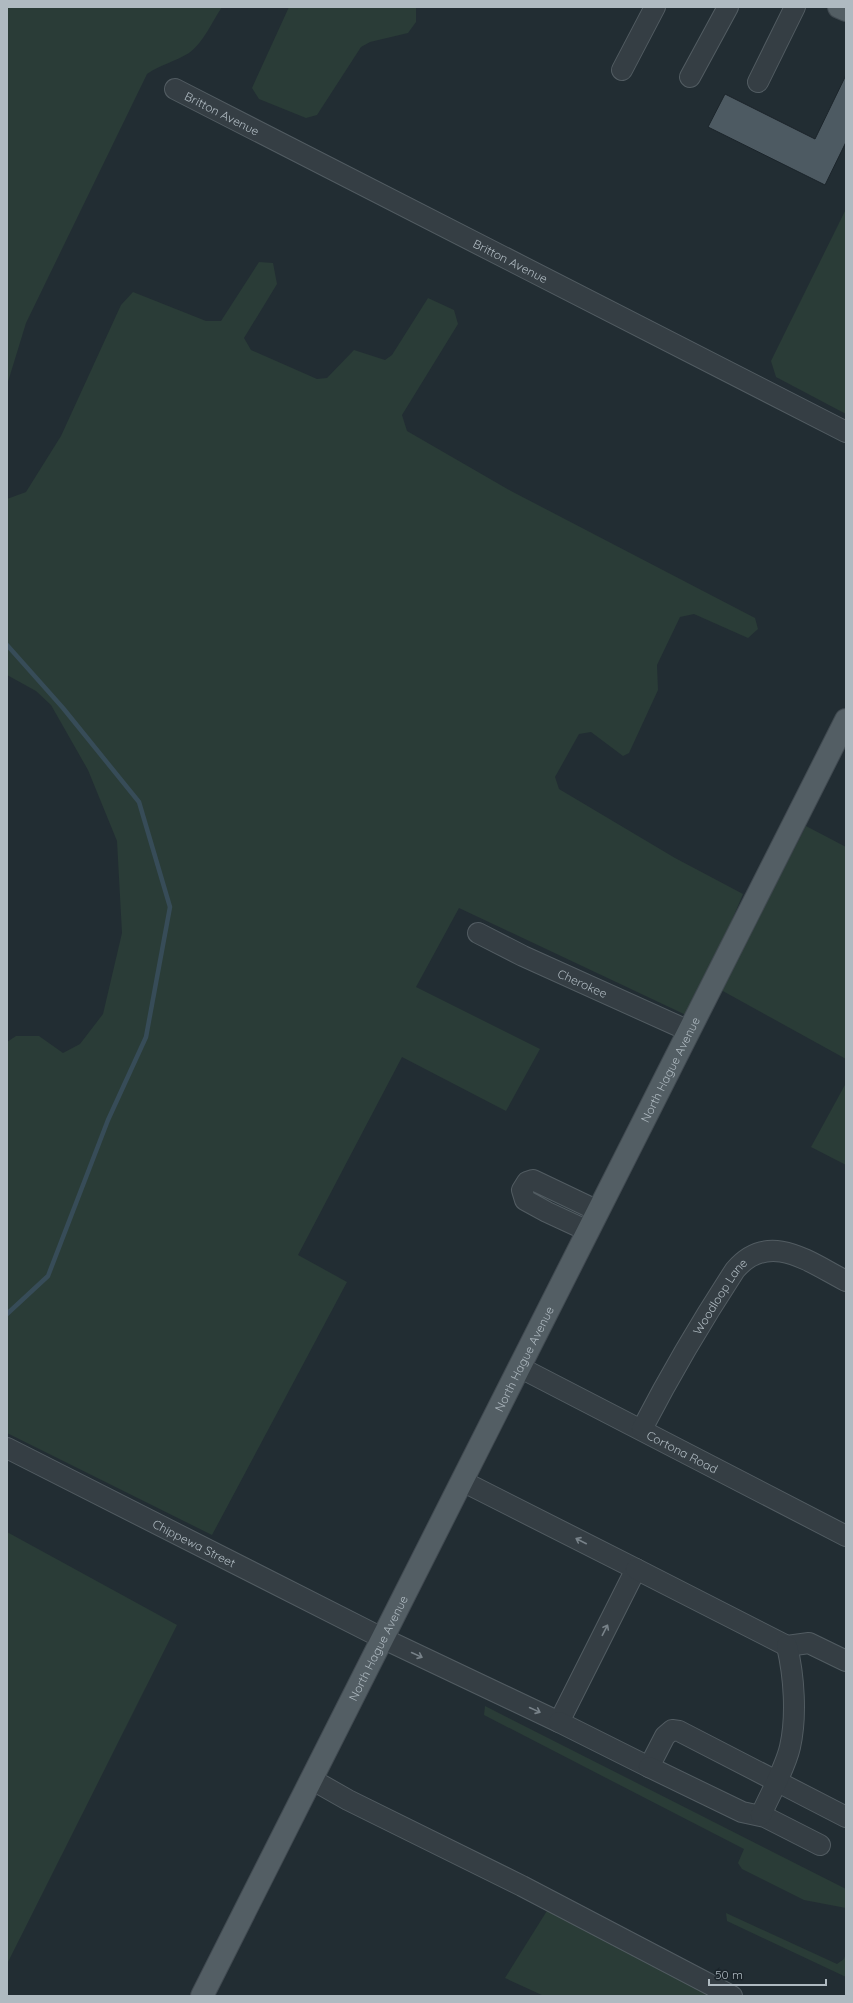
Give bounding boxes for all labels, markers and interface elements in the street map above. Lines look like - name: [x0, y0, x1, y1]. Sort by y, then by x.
- street label: Britton Avenue: [182, 88, 262, 138]
- street label: Britton Avenue: [471, 235, 551, 286]
- street label: Cherokee: [556, 965, 610, 1001]
- street label: North Hague Avenue: [637, 1014, 703, 1125]
- street label: Woodloop Lane: [689, 1254, 750, 1337]
- street label: North Hague Avenue: [491, 1303, 557, 1414]
- street label: Cortona Road: [644, 1427, 721, 1476]
- street label: Chippewa Street: [150, 1516, 238, 1570]
- one-way arrow: [575, 1537, 587, 1544]
- street label: North Hague Avenue: [345, 1592, 411, 1703]
- one-way arrow: [602, 1625, 609, 1637]
- one-way arrow: [411, 1652, 423, 1659]
- one-way arrow: [528, 1707, 540, 1715]
- scale bar: [709, 1961, 826, 1987]
- text: 50 m: [715, 1967, 743, 1982]

